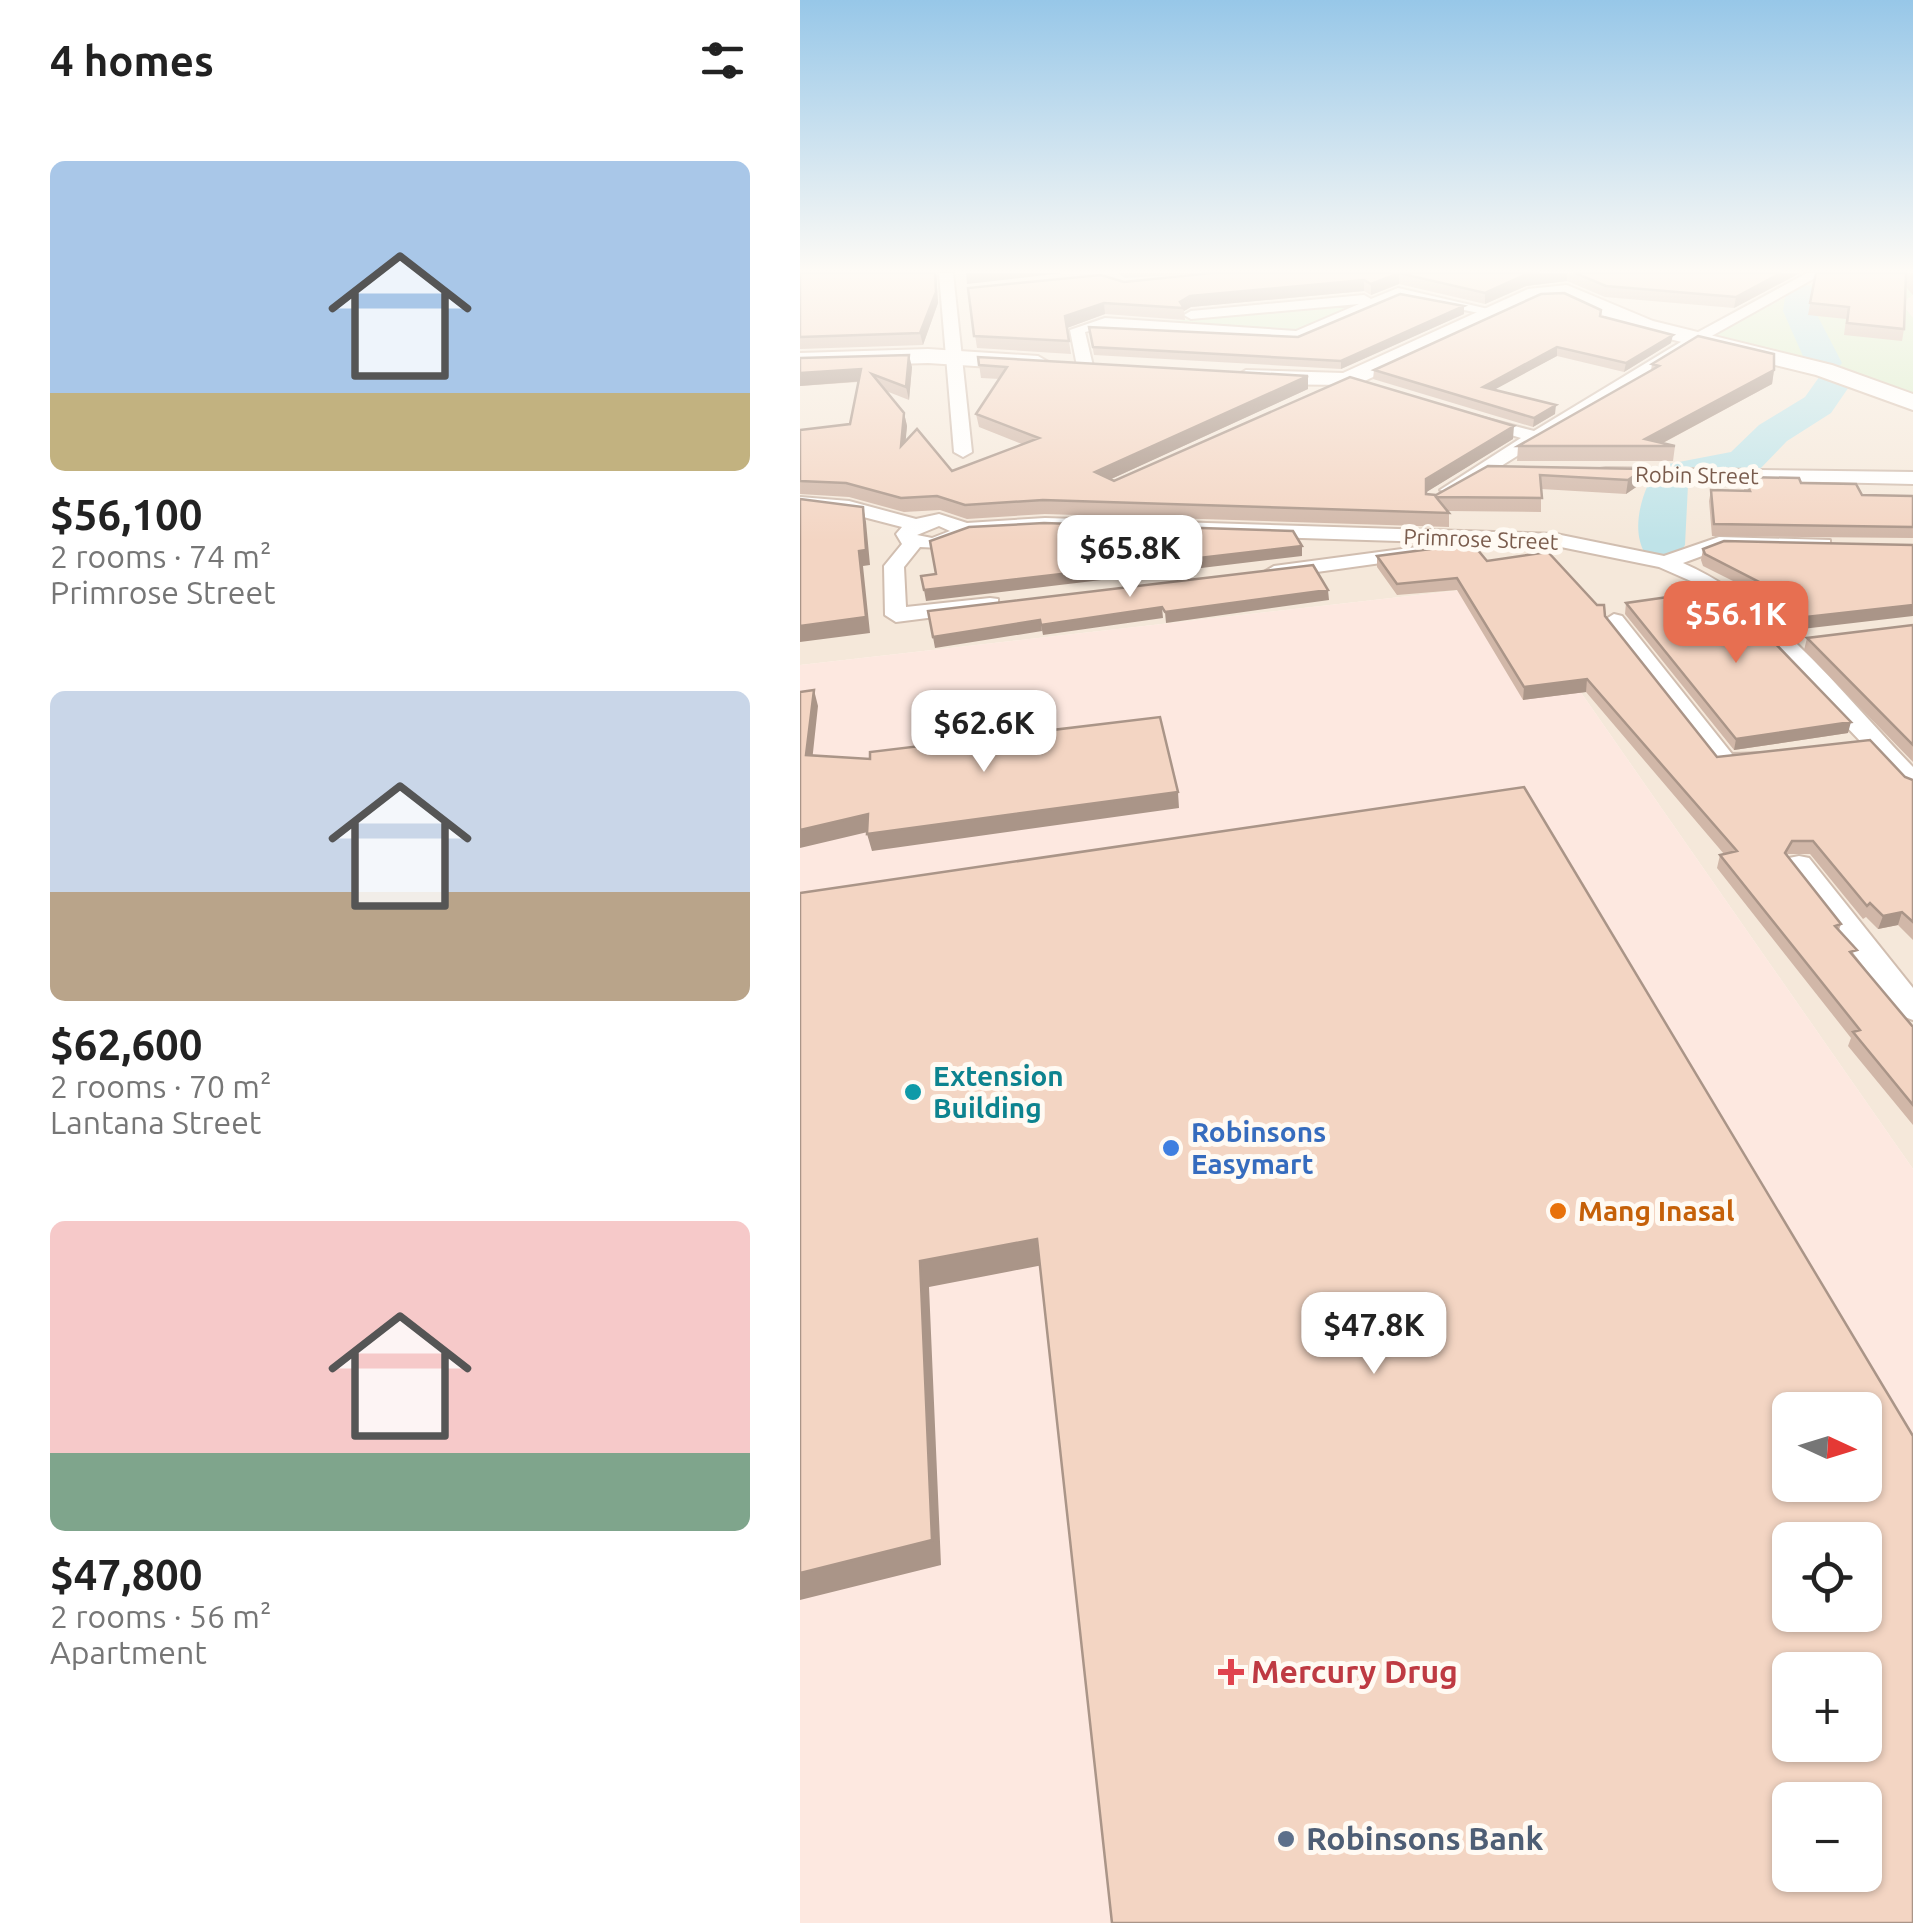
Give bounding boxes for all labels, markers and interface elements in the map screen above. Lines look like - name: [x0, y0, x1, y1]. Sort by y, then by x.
- icon: filters: [695, 33, 750, 88]
- text: 4 homes: [50, 37, 214, 84]
- icon: home: [310, 226, 490, 406]
- street label: Robin Street: [1635, 461, 1759, 488]
- text: $56,100: [50, 491, 202, 538]
- pin: $65.8K: [1049, 515, 1211, 600]
- street label: Primrose Street: [1403, 523, 1559, 554]
- text: $65.8K: [1079, 529, 1181, 565]
- text: 2 rooms · 74 m²: [50, 538, 271, 574]
- text: Primrose Street: [50, 574, 276, 610]
- pin: $56.1K: [1655, 581, 1817, 666]
- text: $56.1K: [1685, 595, 1787, 631]
- pin: $62.6K: [903, 690, 1065, 775]
- text: $62.6K: [933, 704, 1035, 740]
- icon: home: [310, 756, 490, 936]
- text: $62,600: [50, 1021, 202, 1068]
- place label: Extension Building: [933, 1060, 1064, 1123]
- text: 2 rooms · 70 m²: [50, 1068, 271, 1104]
- marker: Extension Building: [902, 1081, 924, 1103]
- text: Lantana Street: [50, 1104, 261, 1140]
- place label: Robinsons Easymart: [1191, 1116, 1326, 1179]
- marker: Robinsons Easymart: [1160, 1137, 1182, 1159]
- place label: Mang Inasal: [1578, 1195, 1735, 1226]
- marker: Mang Inasal: [1547, 1200, 1569, 1222]
- icon: home: [310, 1286, 490, 1466]
- pin: $47.8K: [1293, 1292, 1455, 1377]
- text: $47.8K: [1323, 1306, 1425, 1342]
- north arrow: [1772, 1392, 1882, 1502]
- map controls: [1772, 1392, 1882, 1892]
- button: locate: [1772, 1522, 1882, 1632]
- text: $47,800: [50, 1551, 202, 1598]
- text: 2 rooms · 56 m²: [50, 1598, 271, 1634]
- text: Apartment: [50, 1634, 207, 1670]
- button: +: [1772, 1652, 1882, 1762]
- place label: Mercury Drug: [1251, 1653, 1458, 1689]
- marker: Mercury Drug: [1220, 1661, 1242, 1683]
- button: −: [1772, 1782, 1882, 1892]
- place label: Robinsons Bank: [1306, 1820, 1544, 1856]
- marker: Robinsons Bank: [1275, 1828, 1297, 1850]

